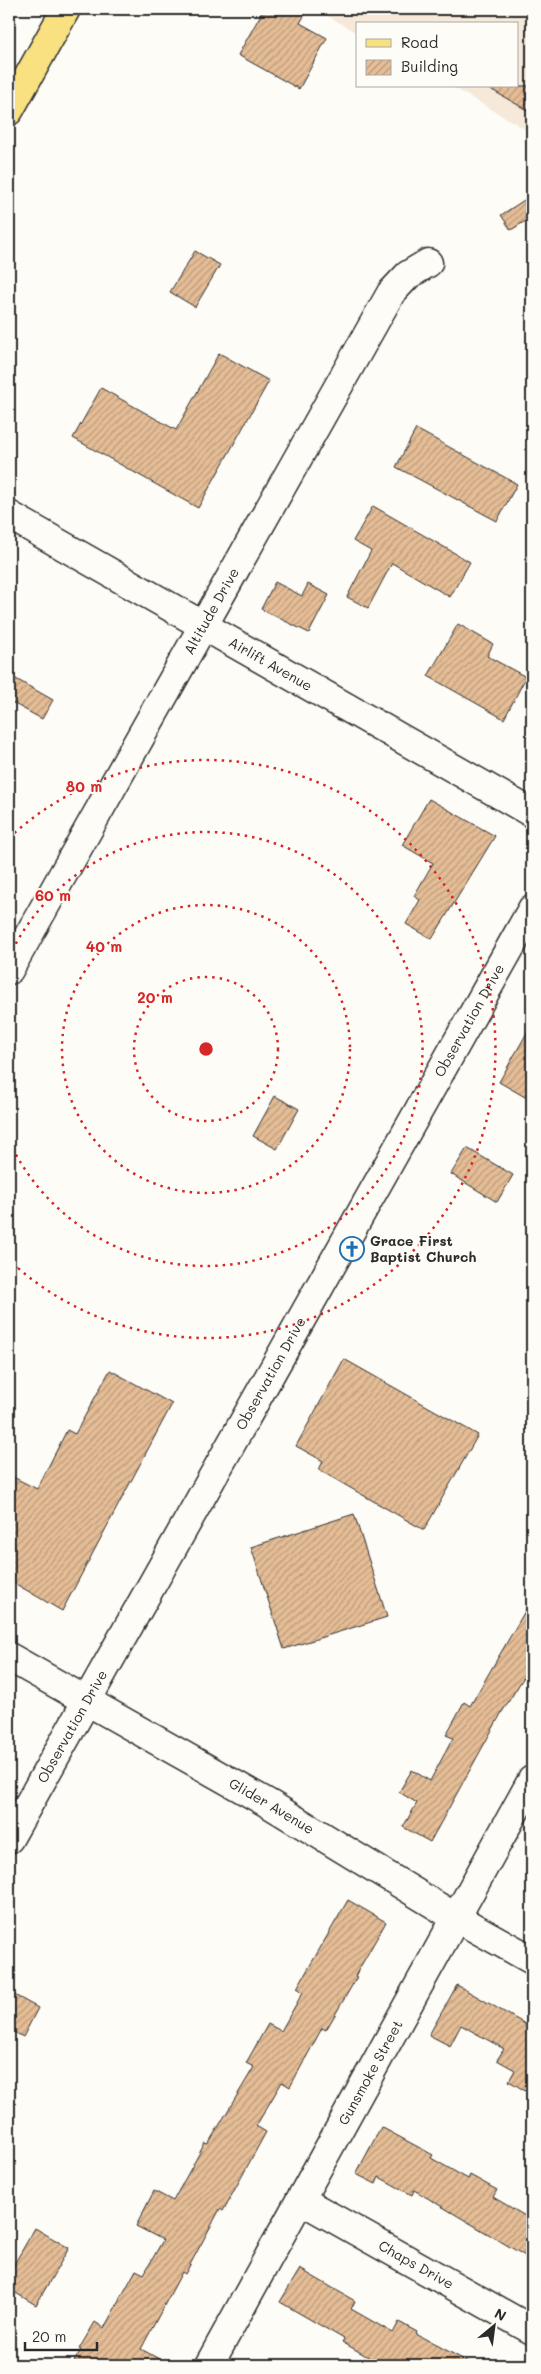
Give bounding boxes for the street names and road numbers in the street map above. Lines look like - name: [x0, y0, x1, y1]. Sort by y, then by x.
- street label: Altitude Drive: [179, 564, 243, 658]
- street label: Airlift Avenue: [225, 632, 316, 695]
- street label: Observation Drive: [429, 960, 508, 1080]
- street label: Observation Drive: [231, 1313, 310, 1433]
- street label: Observation Drive: [32, 1666, 111, 1786]
- street label: Glider Avenue: [226, 1773, 318, 1838]
- street label: Gunsmoke Street: [333, 2016, 407, 2128]
- street label: Chaps Drive: [375, 2236, 457, 2293]

